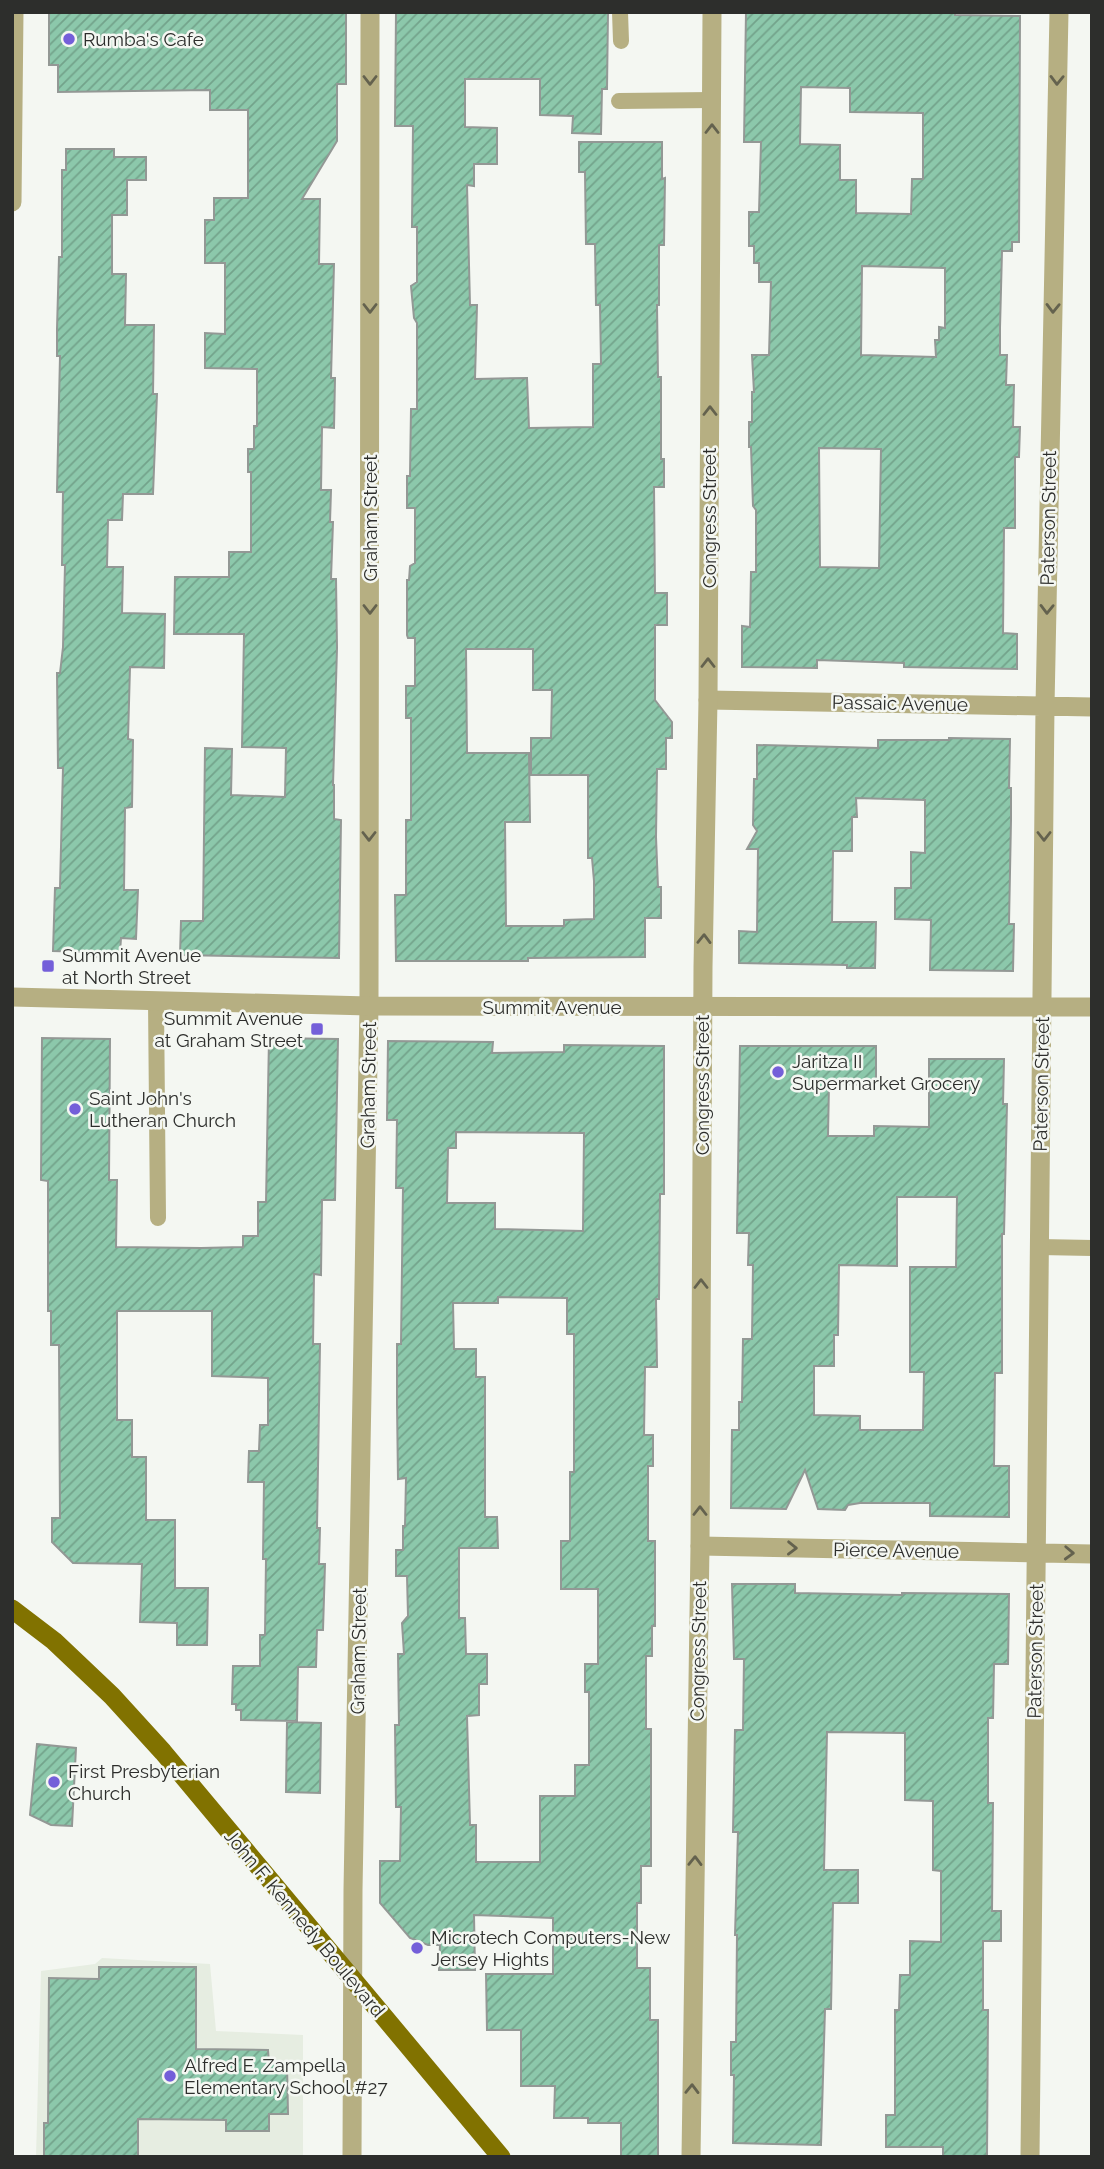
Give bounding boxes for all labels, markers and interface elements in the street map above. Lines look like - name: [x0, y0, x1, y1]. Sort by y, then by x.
- place label: Rumba's Cafe: [83, 28, 204, 50]
- marker: Rumba's Cafe: [61, 31, 77, 47]
- one-way arrow: [362, 76, 378, 86]
- one-way arrow: [1049, 76, 1065, 86]
- one-way arrow: [704, 123, 719, 134]
- one-way arrow: [362, 303, 378, 314]
- one-way arrow: [1045, 303, 1060, 314]
- one-way arrow: [702, 405, 718, 415]
- street label: Congress Street: [698, 447, 720, 588]
- street label: Paterson Street: [1036, 450, 1060, 586]
- street label: Graham Street: [359, 454, 381, 582]
- one-way arrow: [362, 604, 378, 615]
- one-way arrow: [1039, 604, 1054, 615]
- one-way arrow: [700, 657, 716, 667]
- street label: Passaic Avenue: [832, 691, 968, 715]
- one-way arrow: [361, 832, 377, 842]
- one-way arrow: [1036, 832, 1052, 842]
- one-way arrow: [696, 933, 711, 944]
- place label: Summit Avenue at North Street: [62, 944, 201, 988]
- marker: Summit Avenue at North Street: [40, 958, 56, 974]
- street label: Summit Avenue: [482, 996, 622, 1018]
- place label: Summit Avenue at Graham Street: [155, 1007, 304, 1051]
- street label: Congress Street: [691, 1014, 713, 1155]
- street label: Paterson Street: [1029, 1016, 1053, 1152]
- marker: Summit Avenue at Graham Street: [309, 1021, 325, 1037]
- street label: Graham Street: [356, 1021, 380, 1149]
- place label: Jaritza II Supermarket Grocery: [792, 1050, 980, 1094]
- marker: Jaritza II Supermarket Grocery: [770, 1064, 786, 1080]
- place label: Saint John's Lutheran Church: [89, 1087, 236, 1131]
- marker: Saint John's Lutheran Church: [67, 1101, 83, 1117]
- one-way arrow: [693, 1278, 709, 1288]
- one-way arrow: [692, 1505, 708, 1516]
- street label: Pierce Avenue: [833, 1538, 959, 1562]
- one-way arrow: [788, 1540, 798, 1556]
- one-way arrow: [1064, 1546, 1075, 1561]
- street label: Congress Street: [686, 1580, 710, 1721]
- street label: Paterson Street: [1023, 1583, 1047, 1719]
- street label: Graham Street: [346, 1587, 370, 1715]
- place label: First Presbyterian Church: [68, 1760, 220, 1804]
- marker: First Presbyterian Church: [46, 1774, 62, 1790]
- street label: John F. Kennedy Boulevard: [220, 1825, 390, 2021]
- one-way arrow: [687, 1855, 703, 1866]
- place label: Microtech Computers-New Jersey Hights: [431, 1926, 671, 1970]
- marker: Microtech Computers-New Jersey Hights: [409, 1940, 425, 1956]
- place label: Alfred E. Zampella Elementary School #27: [184, 2054, 388, 2098]
- marker: Alfred E. Zampella Elementary School #27: [162, 2068, 178, 2084]
- one-way arrow: [684, 2083, 699, 2094]

